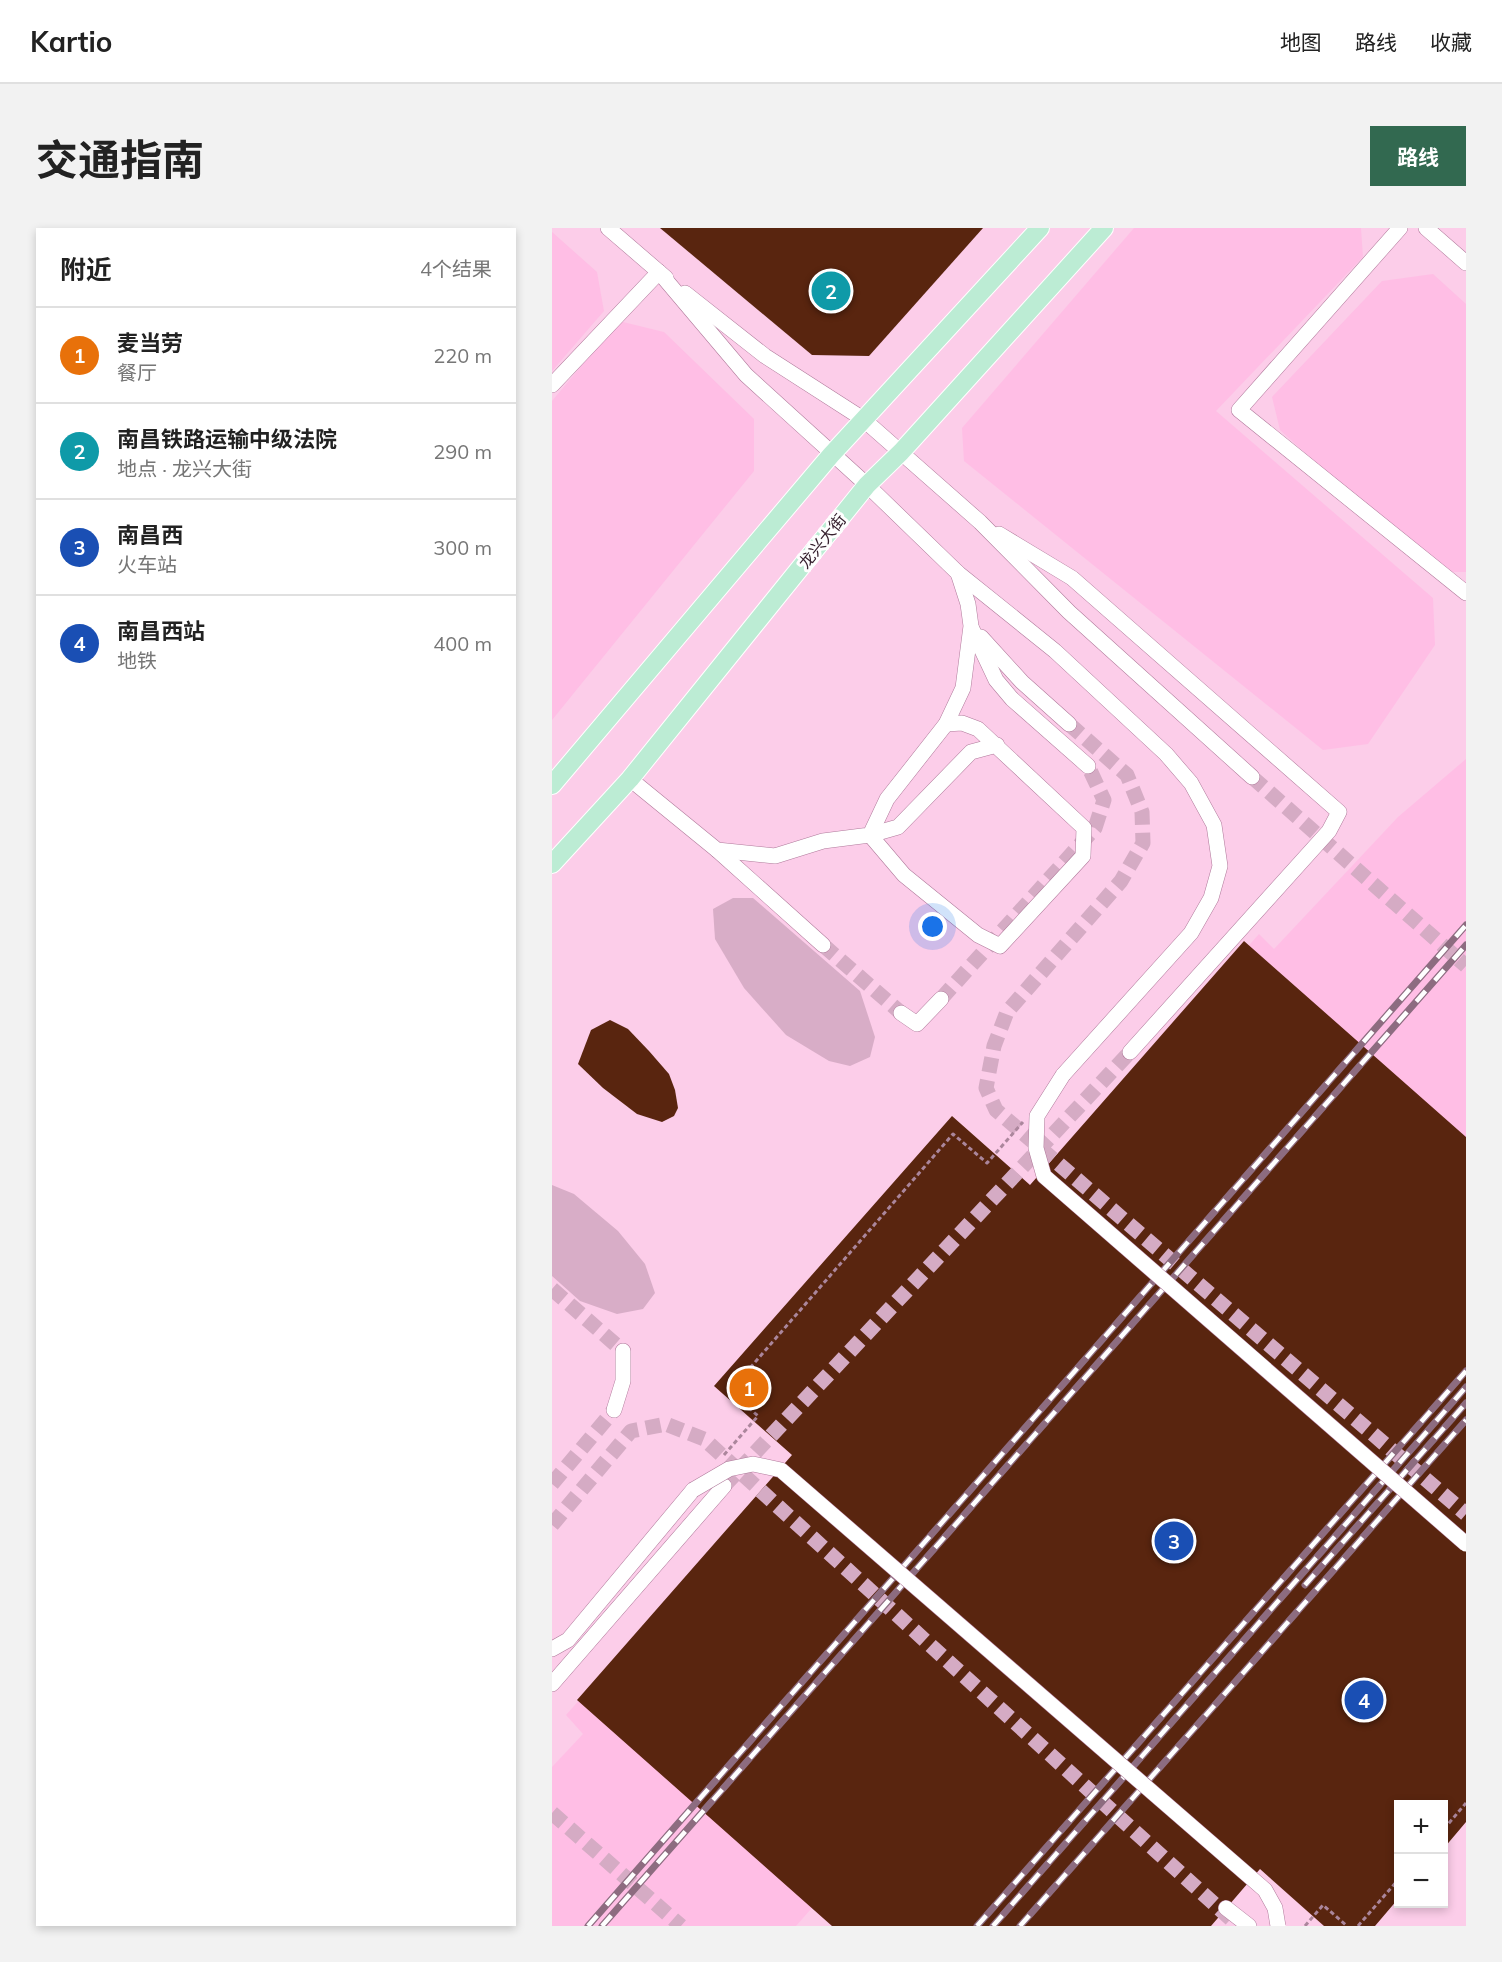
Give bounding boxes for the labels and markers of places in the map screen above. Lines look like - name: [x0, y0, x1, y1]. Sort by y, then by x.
- pin: 2: [812, 268, 850, 314]
- pin: 1: [730, 1366, 768, 1410]
- pin: 3: [1154, 1518, 1194, 1564]
- pin: 4: [1344, 1678, 1384, 1722]

